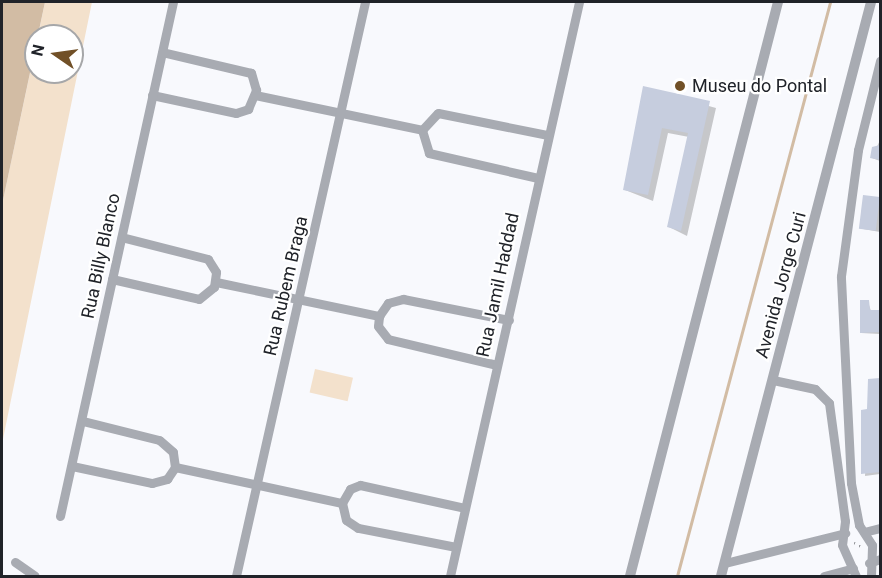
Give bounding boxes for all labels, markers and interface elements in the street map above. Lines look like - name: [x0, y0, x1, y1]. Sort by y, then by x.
- north arrow: [24, 24, 84, 84]
- text: N: [27, 43, 48, 58]
- place label: Museu do Pontal: [692, 75, 827, 97]
- marker: Museu do Pontal: [673, 79, 687, 93]
- street label: Rua Billy Blanco: [77, 191, 125, 321]
- street label: Avenida Jorge Curi: [751, 209, 811, 361]
- street label: Rua Jamil Haddad: [472, 211, 524, 359]
- street label: Rua Rubem Braga: [259, 214, 313, 358]

